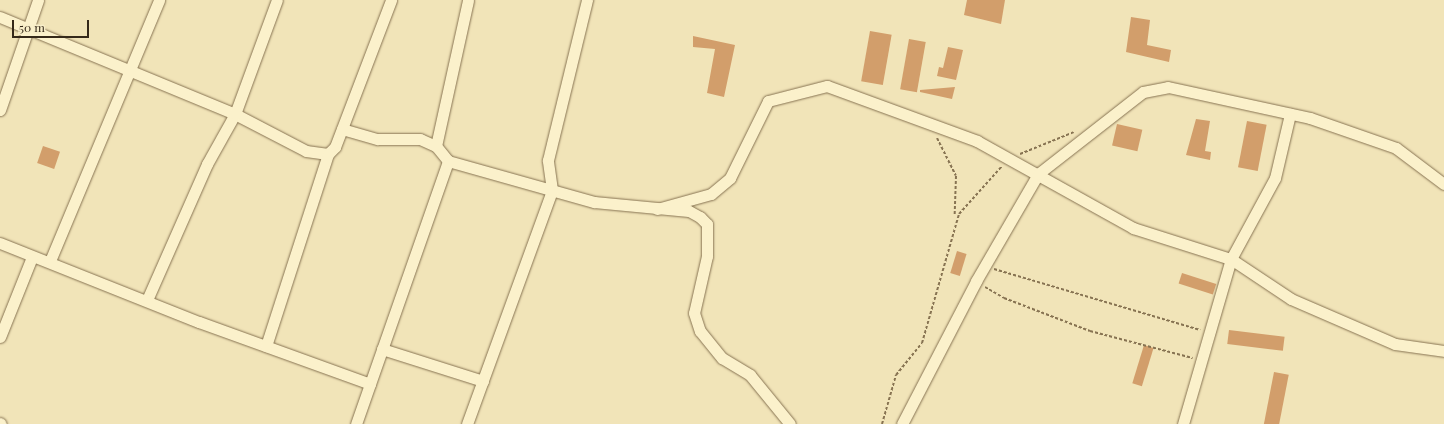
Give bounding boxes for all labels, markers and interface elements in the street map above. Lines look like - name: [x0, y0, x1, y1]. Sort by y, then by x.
- scale bar: [14, 12, 91, 38]
- text: 50 m: [19, 19, 45, 35]

